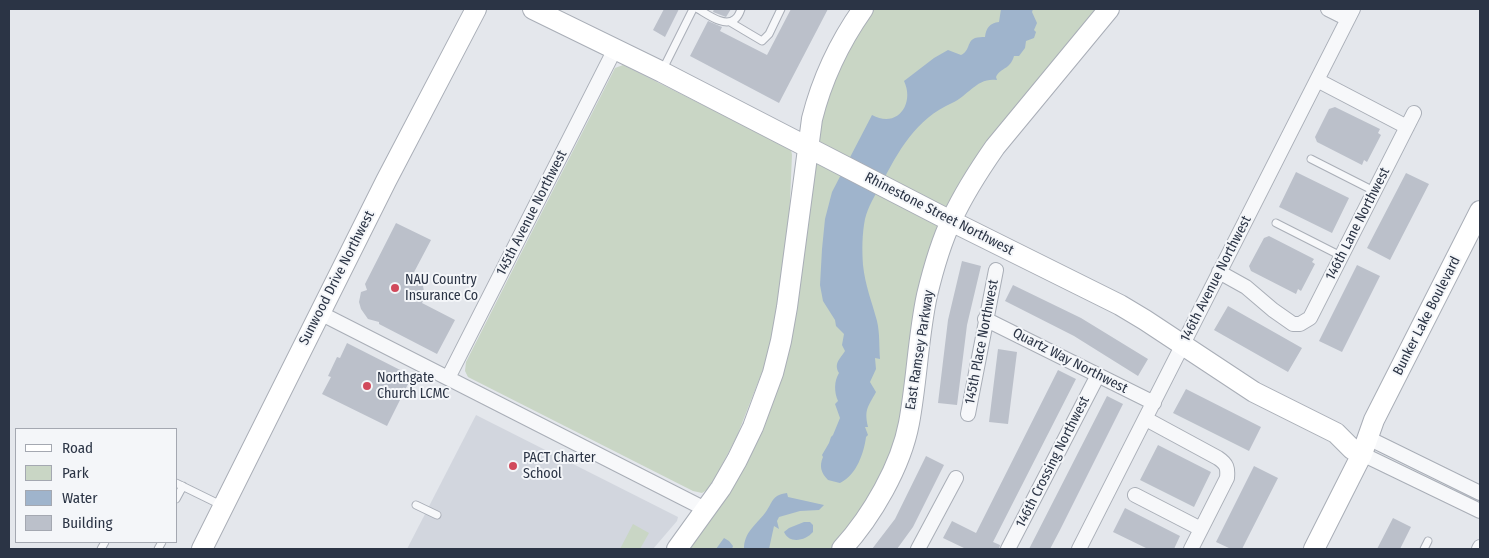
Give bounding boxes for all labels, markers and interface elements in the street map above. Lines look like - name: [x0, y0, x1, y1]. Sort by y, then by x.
- street label: 145th Avenue Northwest: [493, 148, 571, 278]
- street label: 146th Lane Northwest: [1322, 165, 1394, 283]
- street label: Rhinestone Street Northwest: [862, 169, 1016, 259]
- street label: Sunwood Drive Northwest: [296, 208, 378, 348]
- street label: 146th Avenue Northwest: [1177, 213, 1255, 345]
- street label: Bunker Lake Boulevard: [1390, 254, 1464, 378]
- place label: NAU Country Insurance Co: [405, 272, 478, 304]
- street label: 145th Place Northwest: [962, 278, 1002, 406]
- marker: NAU Country Insurance Co: [389, 282, 401, 294]
- street label: East Ramsey Parkway: [902, 289, 938, 411]
- street label: Quartz Way Northwest: [1010, 325, 1130, 397]
- place label: Northgate Church LCMC: [377, 370, 449, 402]
- marker: Northgate Church LCMC: [361, 380, 373, 392]
- street label: 146th Crossing Northwest: [1013, 394, 1093, 530]
- legend: [15, 428, 178, 543]
- text: Road: [62, 439, 93, 457]
- place label: PACT Charter School: [523, 450, 596, 482]
- marker: PACT Charter School: [507, 460, 519, 472]
- text: Park: [62, 464, 89, 482]
- text: Water: [62, 489, 97, 507]
- text: Building: [62, 514, 113, 532]

